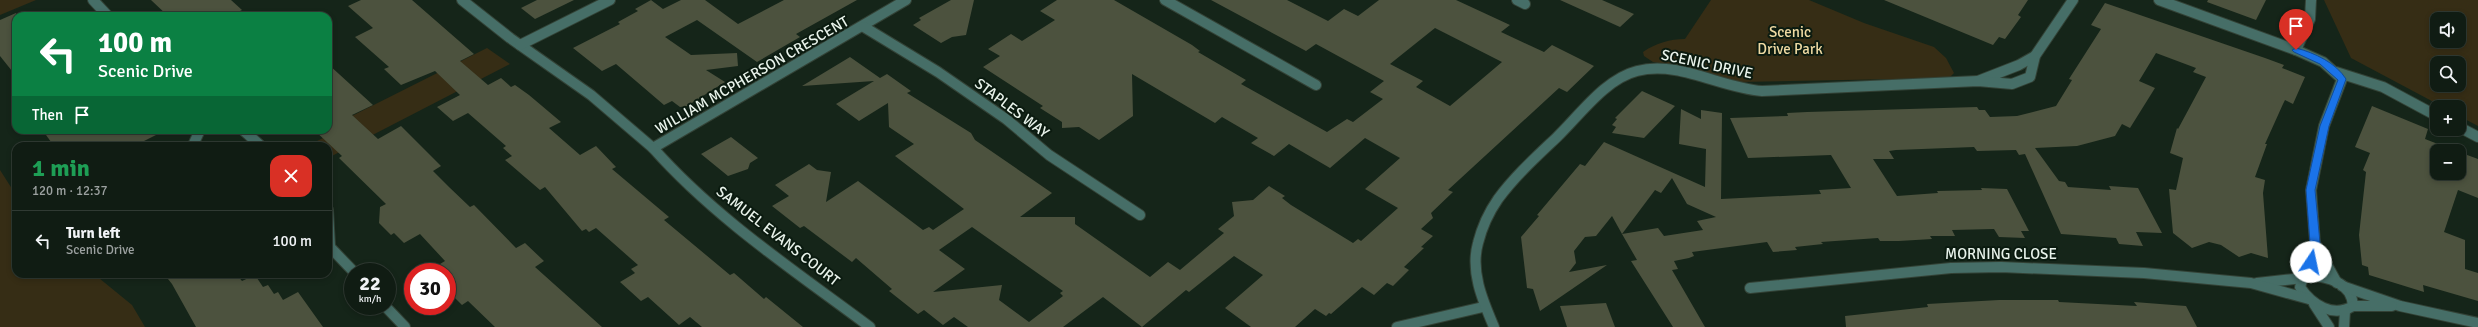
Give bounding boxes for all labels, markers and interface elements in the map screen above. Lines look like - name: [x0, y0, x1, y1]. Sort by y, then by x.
- pin: [2279, 9, 2313, 50]
- street label: WILLIAM MCPHERSON CRESCENT: [652, 12, 852, 138]
- map controls: [2430, 12, 2466, 180]
- button: sound: [2430, 12, 2466, 48]
- icon: arrive: [2285, 15, 2307, 37]
- park label: Scenic Drive Park: [1757, 23, 1823, 58]
- text: 100 m: [98, 26, 172, 60]
- icon: left: [32, 28, 84, 80]
- street label: SCENIC DRIVE: [1660, 46, 1754, 82]
- button: search: [2430, 56, 2466, 92]
- text: Scenic Drive: [98, 60, 193, 82]
- street label: STAPLES WAY: [971, 74, 1053, 142]
- button: +: [2430, 100, 2466, 136]
- icon: arrive: [71, 104, 93, 126]
- text: Then: [32, 106, 63, 124]
- button: −: [2430, 144, 2466, 180]
- text: 1 min: [32, 153, 90, 183]
- button: close: [270, 155, 312, 197]
- street label: SAMUEL EVANS COURT: [713, 182, 844, 290]
- text: 120 m · 12:37: [32, 183, 108, 199]
- text: Turn left: [66, 224, 120, 242]
- icon: left: [32, 230, 54, 252]
- text: 100 m: [272, 232, 312, 250]
- position arrow: [2290, 241, 2332, 283]
- text: Scenic Drive: [66, 242, 134, 258]
- street label: MORNING CLOSE: [1945, 245, 2057, 263]
- speed limit sign: 30: [404, 263, 456, 315]
- text: 22: [359, 271, 381, 296]
- text: km/h: [359, 293, 381, 305]

